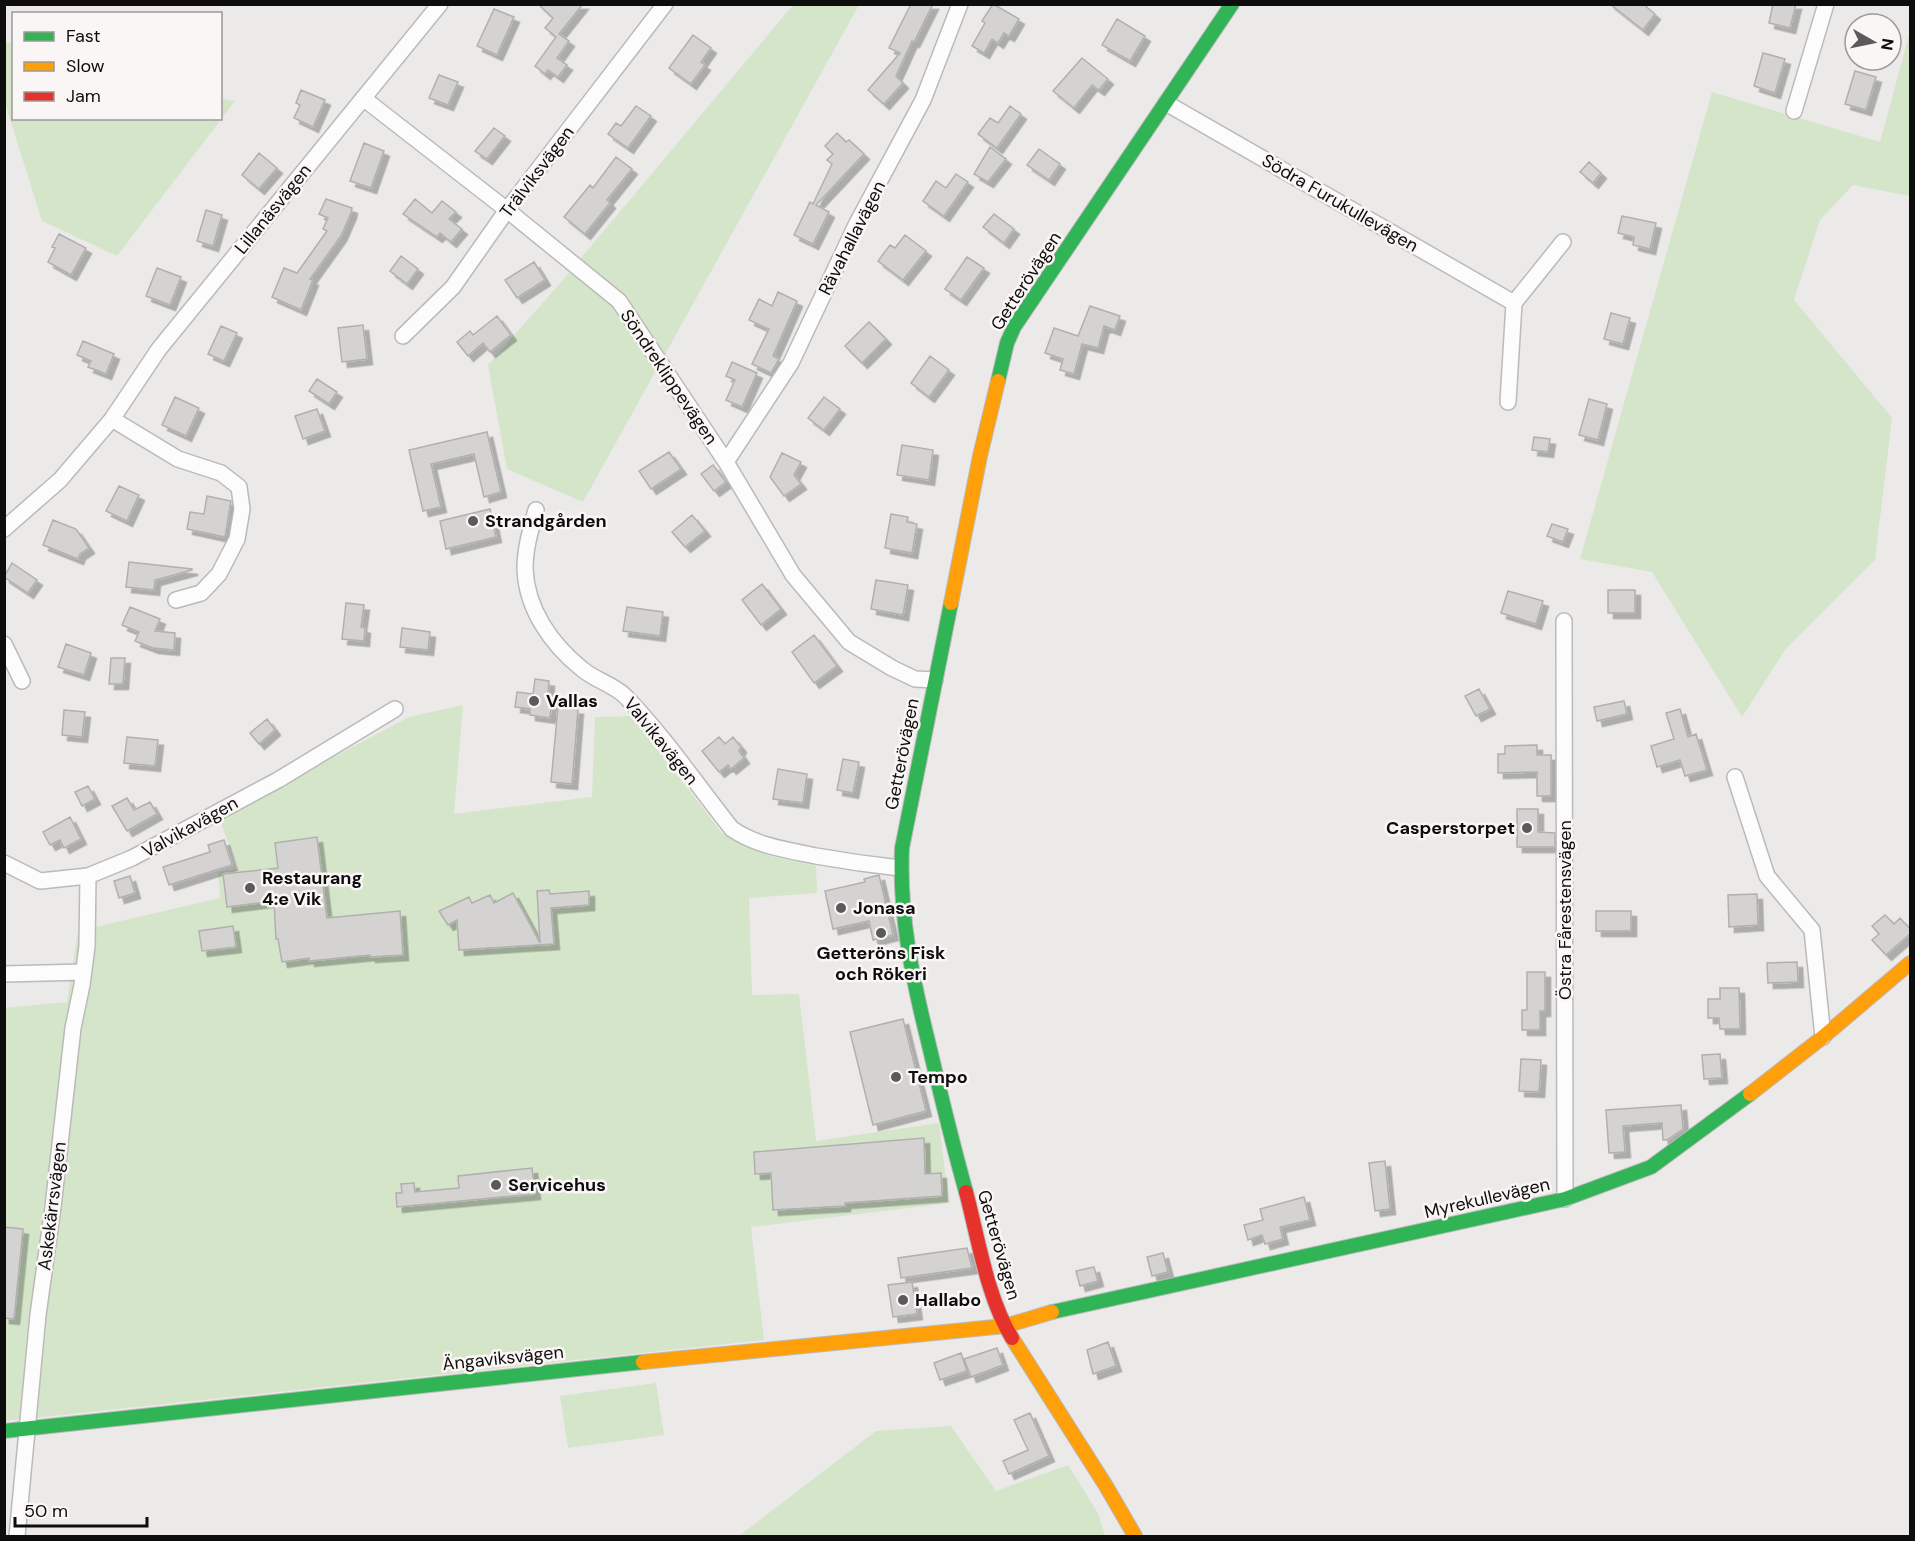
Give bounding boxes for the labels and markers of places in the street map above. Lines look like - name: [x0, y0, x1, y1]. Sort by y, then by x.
- place label: Strandgården: [485, 509, 607, 533]
- marker: Strandgården: [466, 514, 480, 528]
- place label: Vallas: [546, 689, 598, 713]
- marker: Vallas: [527, 694, 541, 708]
- place label: Casperstorpet: [1386, 816, 1515, 840]
- marker: Casperstorpet: [1520, 821, 1534, 835]
- place label: Restaurang 4:e Vik: [262, 866, 362, 911]
- marker: Restaurang 4:e Vik: [243, 881, 257, 895]
- place label: Jonasa: [853, 896, 916, 920]
- marker: Jonasa: [834, 901, 848, 915]
- marker: Getteröns Fisk och Rökeri: [874, 926, 888, 940]
- place label: Getteröns Fisk och Rökeri: [817, 941, 946, 986]
- place label: Tempo: [908, 1065, 968, 1089]
- marker: Tempo: [889, 1070, 903, 1084]
- place label: Servicehus: [508, 1173, 606, 1197]
- marker: Servicehus: [489, 1178, 503, 1192]
- place label: Hallabo: [915, 1288, 981, 1312]
- marker: Hallabo: [896, 1293, 910, 1307]

